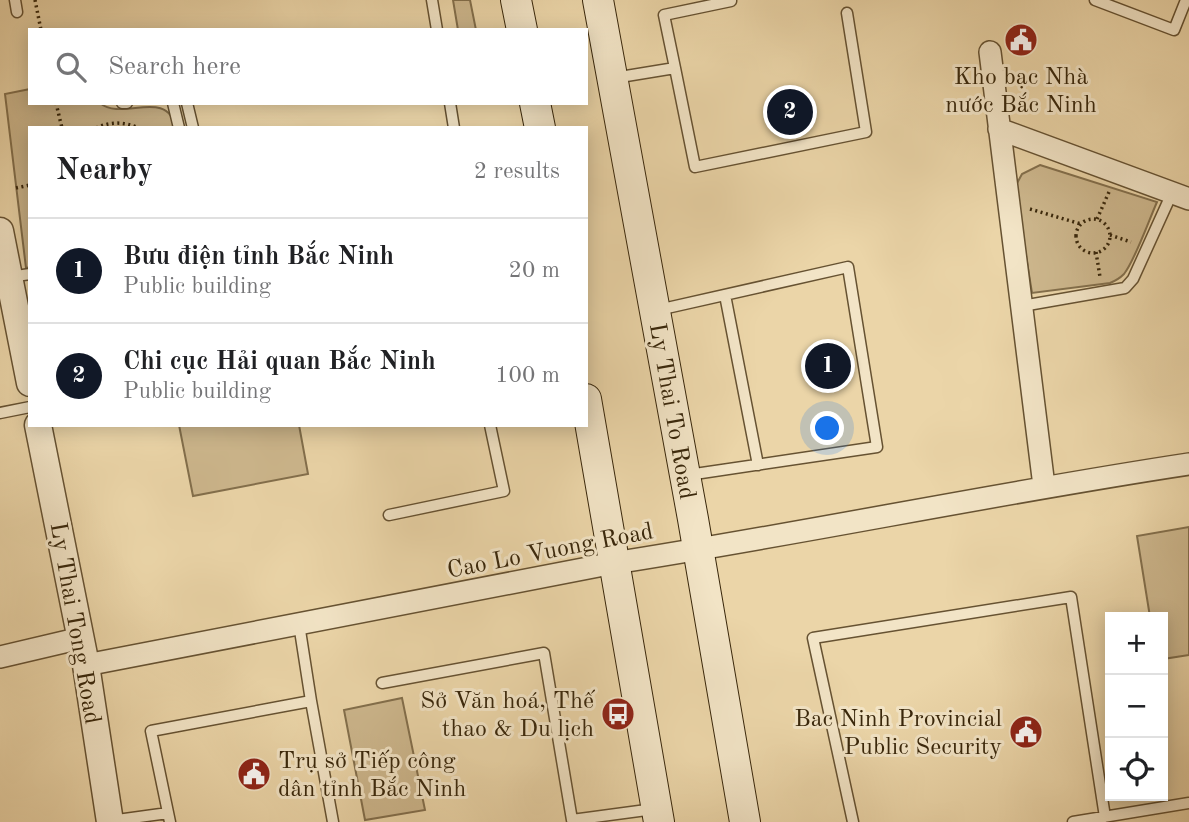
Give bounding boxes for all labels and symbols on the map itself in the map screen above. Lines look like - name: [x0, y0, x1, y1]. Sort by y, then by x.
- public building icon: Kho bạc Nhà nước Bắc Ninh: [1002, 21, 1040, 59]
- place label: Kho bạc Nhà nước Bắc Ninh: [945, 66, 1097, 118]
- pin: 2: [767, 86, 813, 138]
- street label: Ly Thai To Road: [644, 321, 698, 501]
- pin: 1: [805, 340, 851, 392]
- your location: [810, 411, 844, 445]
- street label: Cao Lo Vuong Road: [445, 520, 656, 584]
- street label: Ly Thai Tong Road: [44, 521, 104, 726]
- place label: Sở Văn hoá, Thế thao & Du lịch: [420, 689, 596, 742]
- bus stop icon: Sở Văn hoá, Thế thao & Du lịch: [599, 695, 637, 733]
- place label: Bac Ninh Provincial Public Security: [794, 708, 1002, 760]
- public building icon: Bac Ninh Provincial Public Security: [1007, 713, 1045, 751]
- place label: Trụ sở Tiếp công dân tỉnh Bắc Ninh: [278, 749, 466, 802]
- public building icon: Trụ sở Tiếp công dân tỉnh Bắc Ninh: [235, 755, 273, 793]

